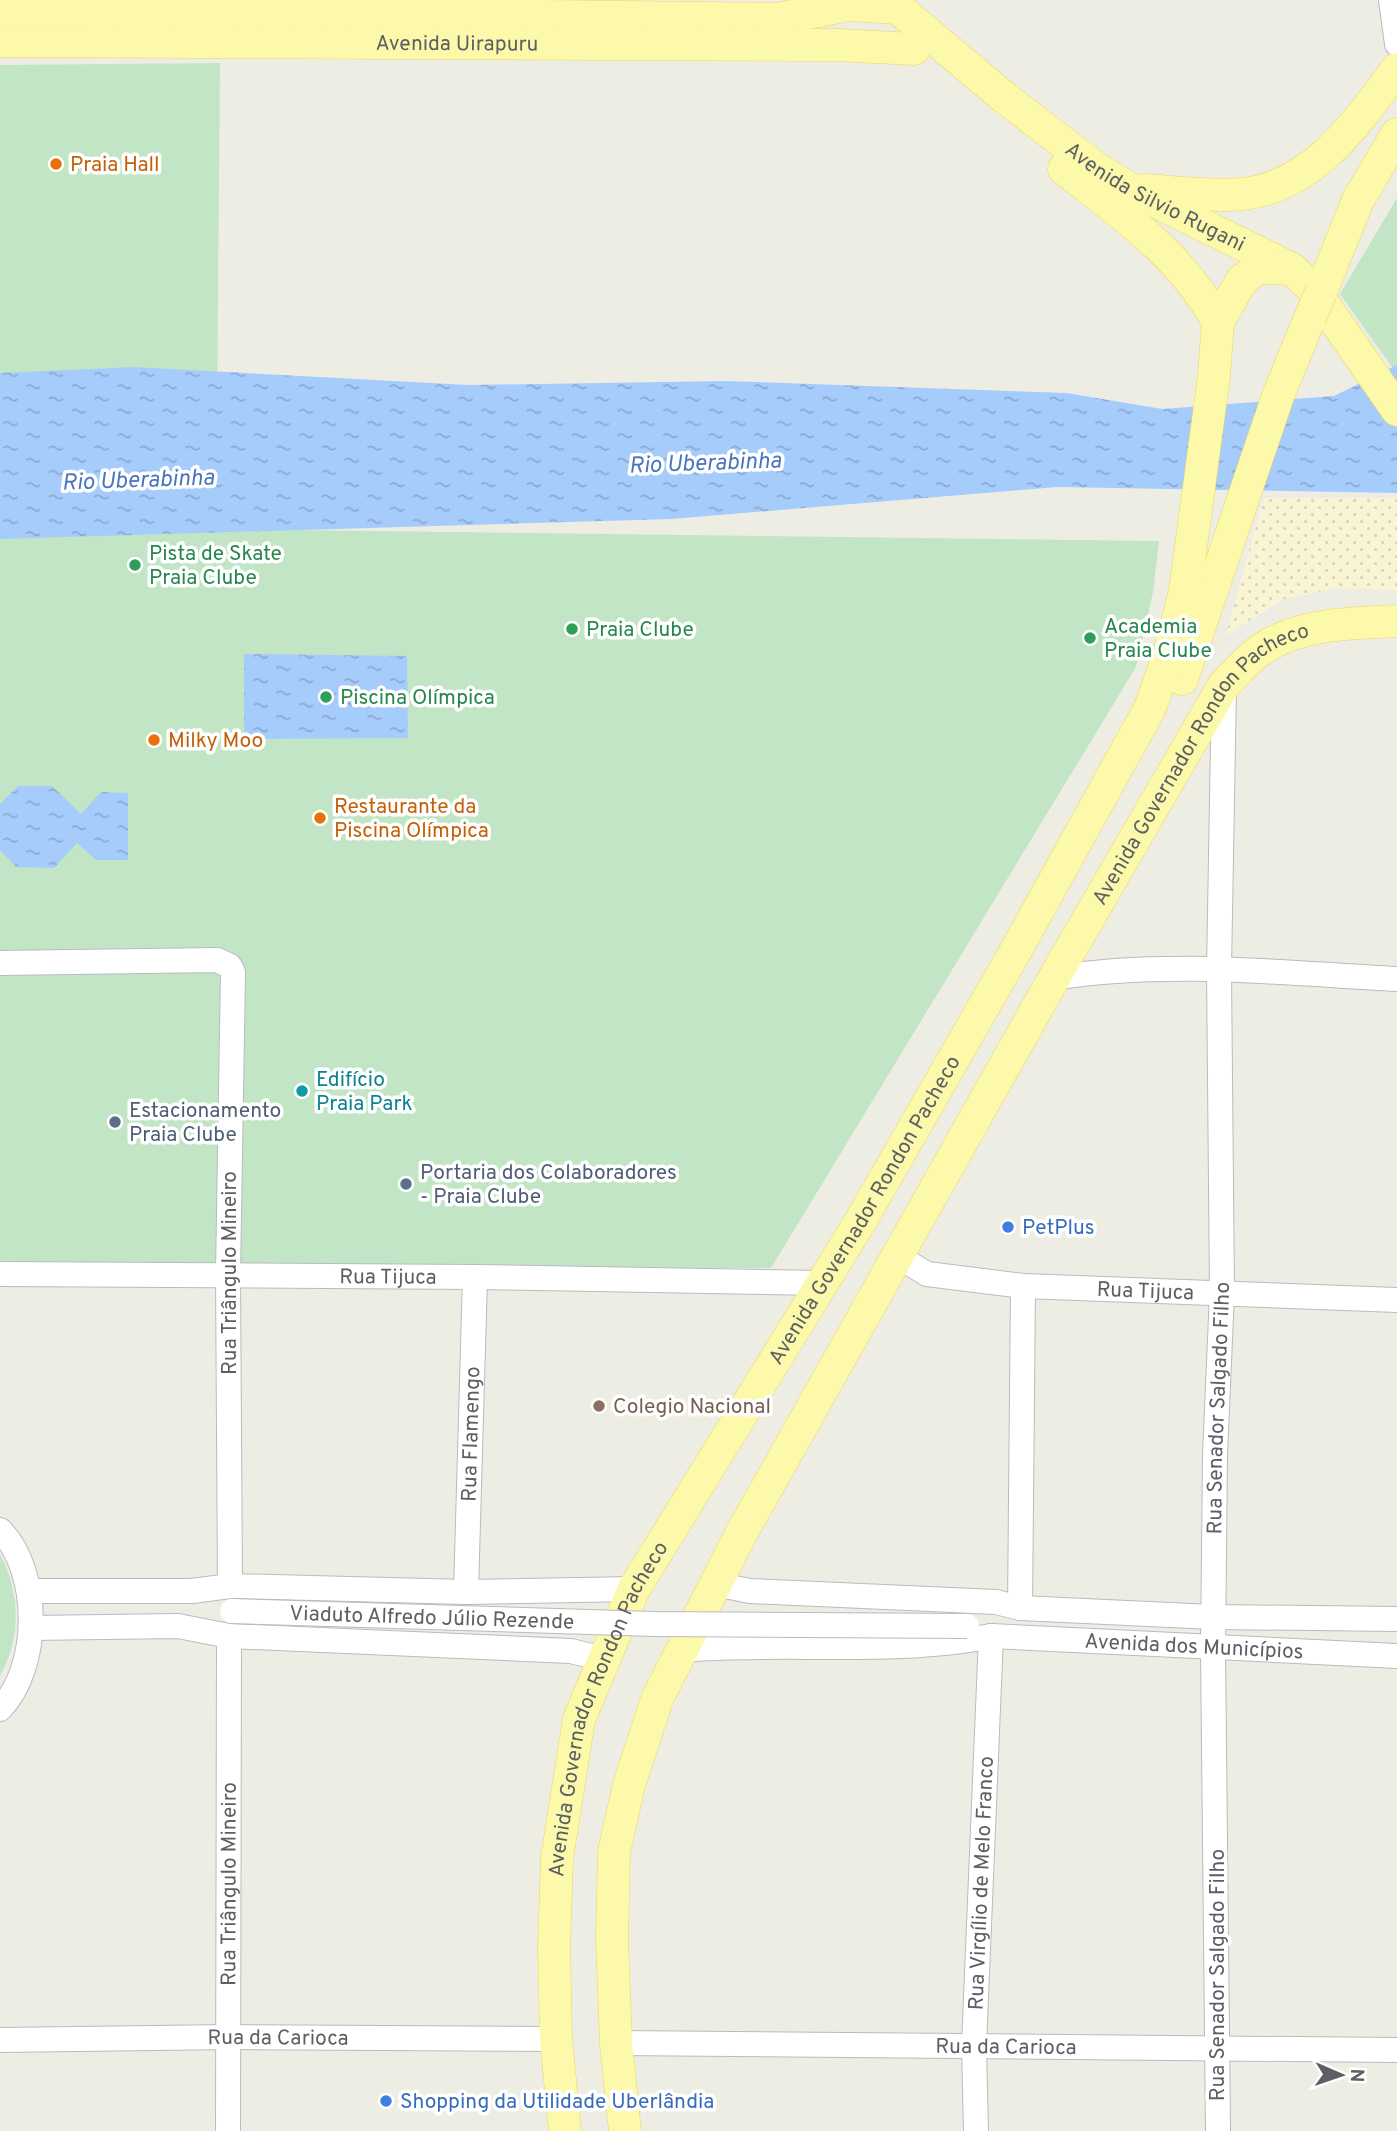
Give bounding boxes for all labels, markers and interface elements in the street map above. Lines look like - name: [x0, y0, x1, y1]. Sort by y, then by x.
- street label: Avenida Uirapuru: [375, 31, 539, 59]
- street label: Avenida Silvio Rugani: [1059, 137, 1249, 259]
- place label: Praia Hall: [70, 152, 159, 179]
- marker: Praia Hall: [48, 156, 64, 172]
- water label: Rio Uberabinha: [628, 447, 782, 482]
- water label: Rio Uberabinha: [61, 464, 215, 499]
- place label: Pista de Skate Praia Clube: [149, 541, 282, 592]
- marker: Pista de Skate Praia Clube: [127, 557, 143, 573]
- place label: Academia Praia Clube: [1104, 614, 1212, 665]
- place label: Praia Clube: [586, 617, 694, 644]
- street label: Avenida Governador Rondon Pacheco: [1087, 618, 1312, 911]
- marker: Praia Clube: [564, 621, 580, 637]
- marker: Academia Praia Clube: [1082, 630, 1098, 646]
- place label: Piscina Olímpica: [340, 685, 495, 712]
- marker: Piscina Olímpica: [318, 689, 334, 705]
- place label: Milky Moo: [168, 728, 263, 755]
- marker: Milky Moo: [146, 732, 162, 748]
- place label: Restaurante da Piscina Olímpica: [334, 794, 489, 845]
- marker: Restaurante da Piscina Olímpica: [312, 810, 328, 826]
- street label: Avenida Governador Rondon Pacheco: [763, 1051, 968, 1370]
- place label: Edifício Praia Park: [316, 1067, 413, 1118]
- marker: Edifício Praia Park: [294, 1083, 310, 1099]
- place label: Estacionamento Praia Clube: [129, 1098, 281, 1149]
- marker: Estacionamento Praia Clube: [107, 1114, 123, 1130]
- place label: Portaria dos Colaboradores - Praia Clube: [420, 1160, 677, 1211]
- street label: Rua Triângulo Mineiro: [217, 1171, 244, 1375]
- marker: Portaria dos Colaboradores - Praia Clube: [398, 1176, 414, 1192]
- place label: PetPlus: [1022, 1215, 1095, 1242]
- marker: PetPlus: [1000, 1219, 1016, 1235]
- street label: Rua Tijuca: [339, 1264, 437, 1292]
- street label: Rua Tijuca: [1096, 1277, 1195, 1307]
- street label: Rua Senador Salgado Filho: [1202, 1282, 1237, 1535]
- street label: Rua Flamengo: [457, 1366, 487, 1502]
- place label: Colegio Nacional: [613, 1394, 771, 1421]
- marker: Colegio Nacional: [591, 1398, 607, 1414]
- street label: Avenida Governador Rondon Pacheco: [544, 1537, 675, 1877]
- street label: Viaduto Alfredo Júlio Rezende: [289, 1601, 575, 1637]
- street label: Avenida dos Municípios: [1084, 1629, 1304, 1666]
- street label: Rua Virgílio de Melo Franco: [963, 1756, 1001, 2011]
- street label: Rua Triângulo Mineiro: [216, 1782, 244, 1986]
- street label: Rua Senador Salgado Filho: [1205, 1849, 1232, 2101]
- street label: Rua da Carioca: [207, 2025, 349, 2053]
- street label: Rua da Carioca: [935, 2034, 1077, 2062]
- north arrow: [1306, 2040, 1376, 2110]
- text: N: [1344, 2068, 1368, 2083]
- place label: Shopping da Utilidade Uberlândia: [400, 2089, 714, 2116]
- marker: Shopping da Utilidade Uberlândia: [378, 2093, 394, 2109]

